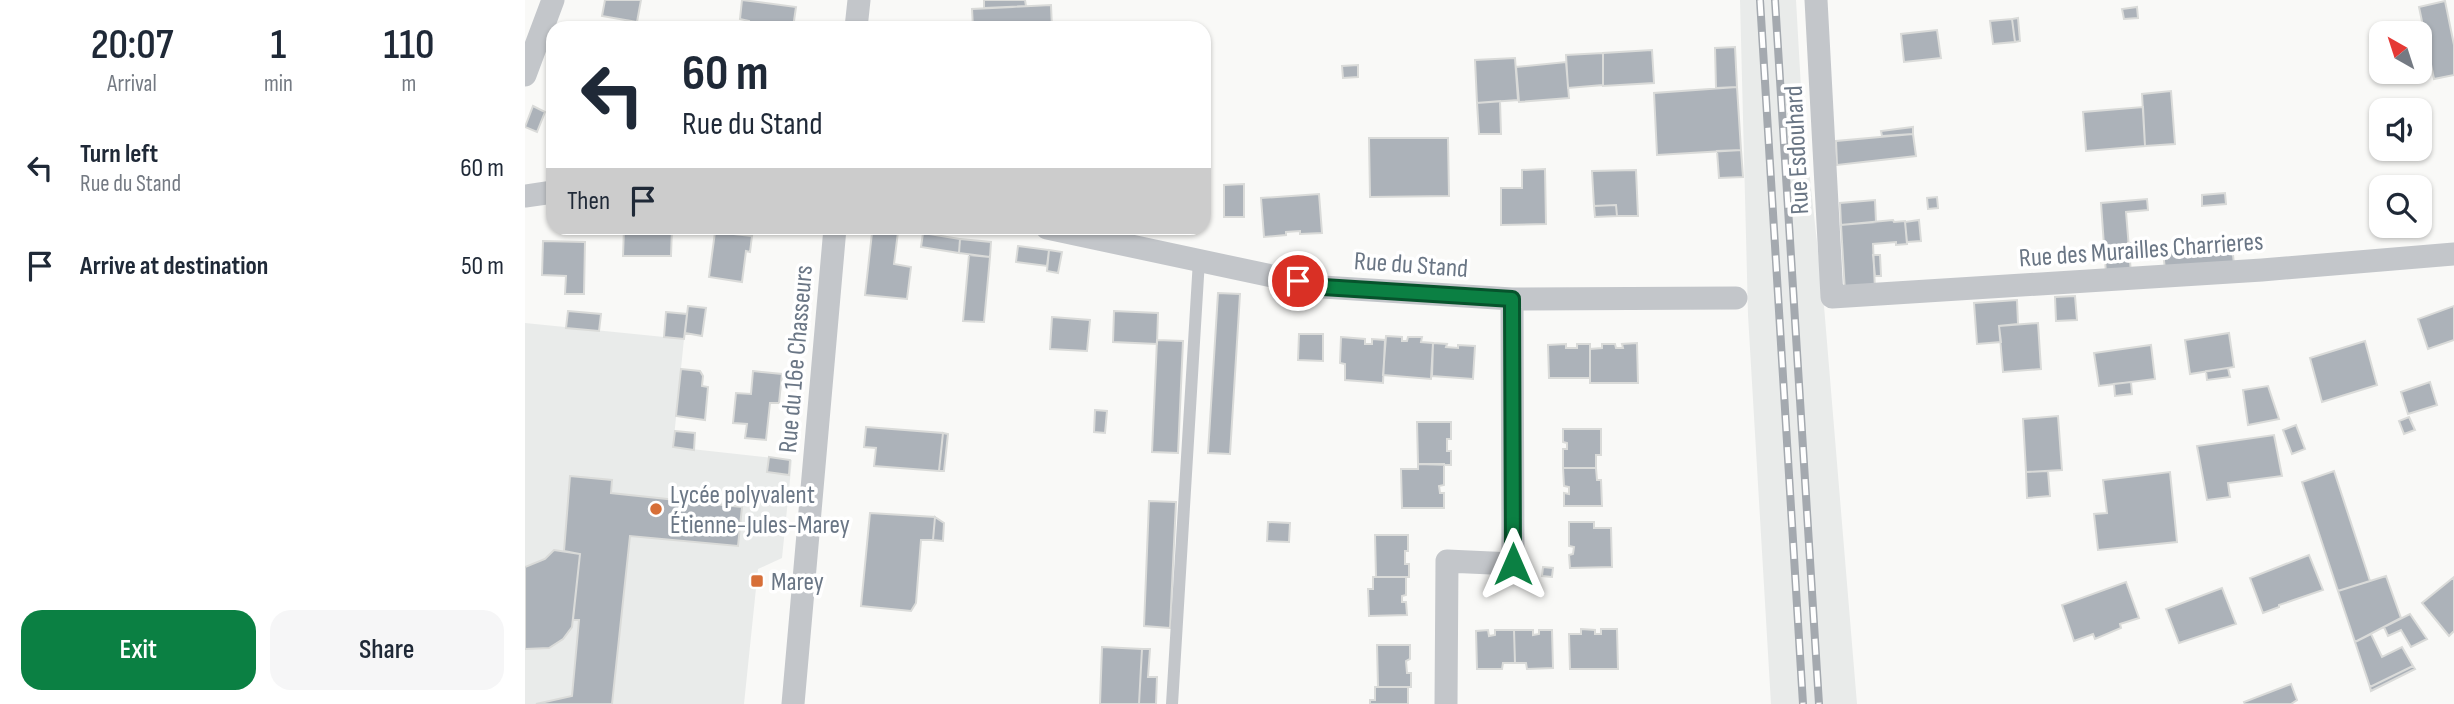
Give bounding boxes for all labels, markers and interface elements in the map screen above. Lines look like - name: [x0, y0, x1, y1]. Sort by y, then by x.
- text: 20:07: [91, 20, 173, 71]
- text: 1: [271, 20, 286, 71]
- text: 110: [383, 20, 434, 71]
- north arrow: [2369, 21, 2433, 84]
- map controls: [2369, 21, 2432, 238]
- text: 60 m: [682, 45, 769, 104]
- icon: left: [567, 49, 658, 140]
- text: Arrival: [107, 70, 157, 98]
- text: min: [264, 70, 293, 98]
- text: m: [402, 70, 416, 98]
- street label: Rue Esdouhard: [1779, 85, 1816, 215]
- button: sound: [2369, 98, 2432, 161]
- text: Rue du Stand: [682, 105, 823, 144]
- text: Turn left: [80, 139, 158, 170]
- icon: left: [21, 149, 59, 187]
- text: 60 m: [460, 153, 504, 184]
- text: Rue du Stand: [80, 170, 181, 198]
- button: search: [2369, 175, 2432, 238]
- icon: arrive: [624, 182, 662, 220]
- text: Then: [567, 186, 610, 217]
- street label: Rue des Murailles Charrieres: [2018, 226, 2264, 274]
- street label: Rue du Stand: [1353, 246, 1469, 285]
- icon: arrive: [21, 247, 59, 285]
- text: Arrive at destination: [80, 251, 268, 282]
- text: 50 m: [461, 251, 504, 282]
- pin: [1268, 251, 1328, 311]
- icon: arrive: [1279, 262, 1317, 300]
- street label: Rue du 16e Chasseurs: [773, 264, 820, 454]
- place label: Lycée polyvalent Étienne-Jules-Marey: [670, 480, 850, 541]
- marker: Lycée polyvalent Étienne-Jules-Marey: [648, 501, 664, 517]
- position arrow: [1476, 527, 1550, 601]
- place label: Marey: [771, 567, 824, 598]
- marker: Marey: [749, 573, 765, 589]
- button: Exit: [21, 610, 256, 690]
- button: Share: [270, 610, 504, 690]

